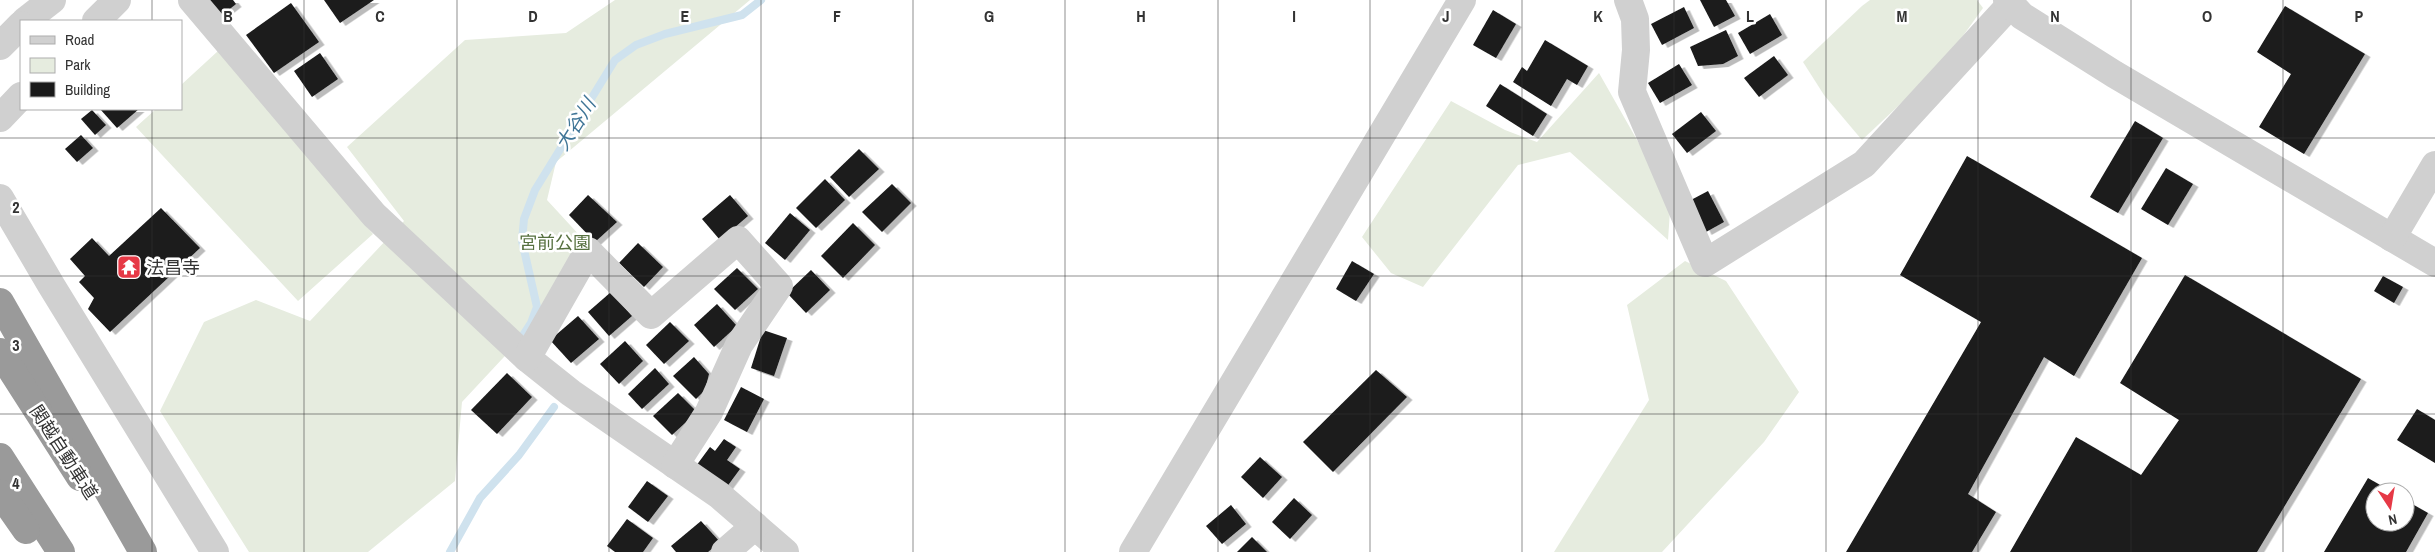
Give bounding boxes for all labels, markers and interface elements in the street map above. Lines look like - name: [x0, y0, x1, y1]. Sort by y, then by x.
- text: B: [223, 5, 233, 27]
- text: C: [375, 5, 385, 27]
- text: D: [528, 5, 538, 27]
- text: E: [681, 5, 690, 27]
- text: F: [833, 5, 841, 27]
- text: G: [984, 5, 994, 27]
- text: H: [1136, 5, 1146, 27]
- text: I: [1292, 5, 1296, 27]
- text: J: [1442, 5, 1450, 27]
- text: K: [1593, 5, 1603, 27]
- text: L: [1746, 5, 1754, 27]
- text: M: [1897, 5, 1908, 27]
- text: N: [2050, 5, 2060, 27]
- text: O: [2202, 5, 2212, 27]
- text: P: [2355, 5, 2364, 27]
- legend: [20, 20, 182, 110]
- text: Road: [65, 29, 94, 50]
- text: Park: [65, 54, 91, 75]
- text: Building: [65, 79, 110, 100]
- water label: 大谷川: [549, 91, 602, 155]
- text: 2: [12, 196, 20, 218]
- park label: 宮前公園: [519, 230, 591, 255]
- temple icon: 法昌寺: [116, 254, 142, 280]
- place label: 法昌寺: [146, 255, 200, 280]
- text: 3: [12, 334, 20, 356]
- street label: 関越自動車道: [24, 400, 104, 504]
- text: 4: [12, 472, 20, 494]
- north arrow: [2365, 482, 2415, 532]
- text: N: [2387, 510, 2399, 529]

